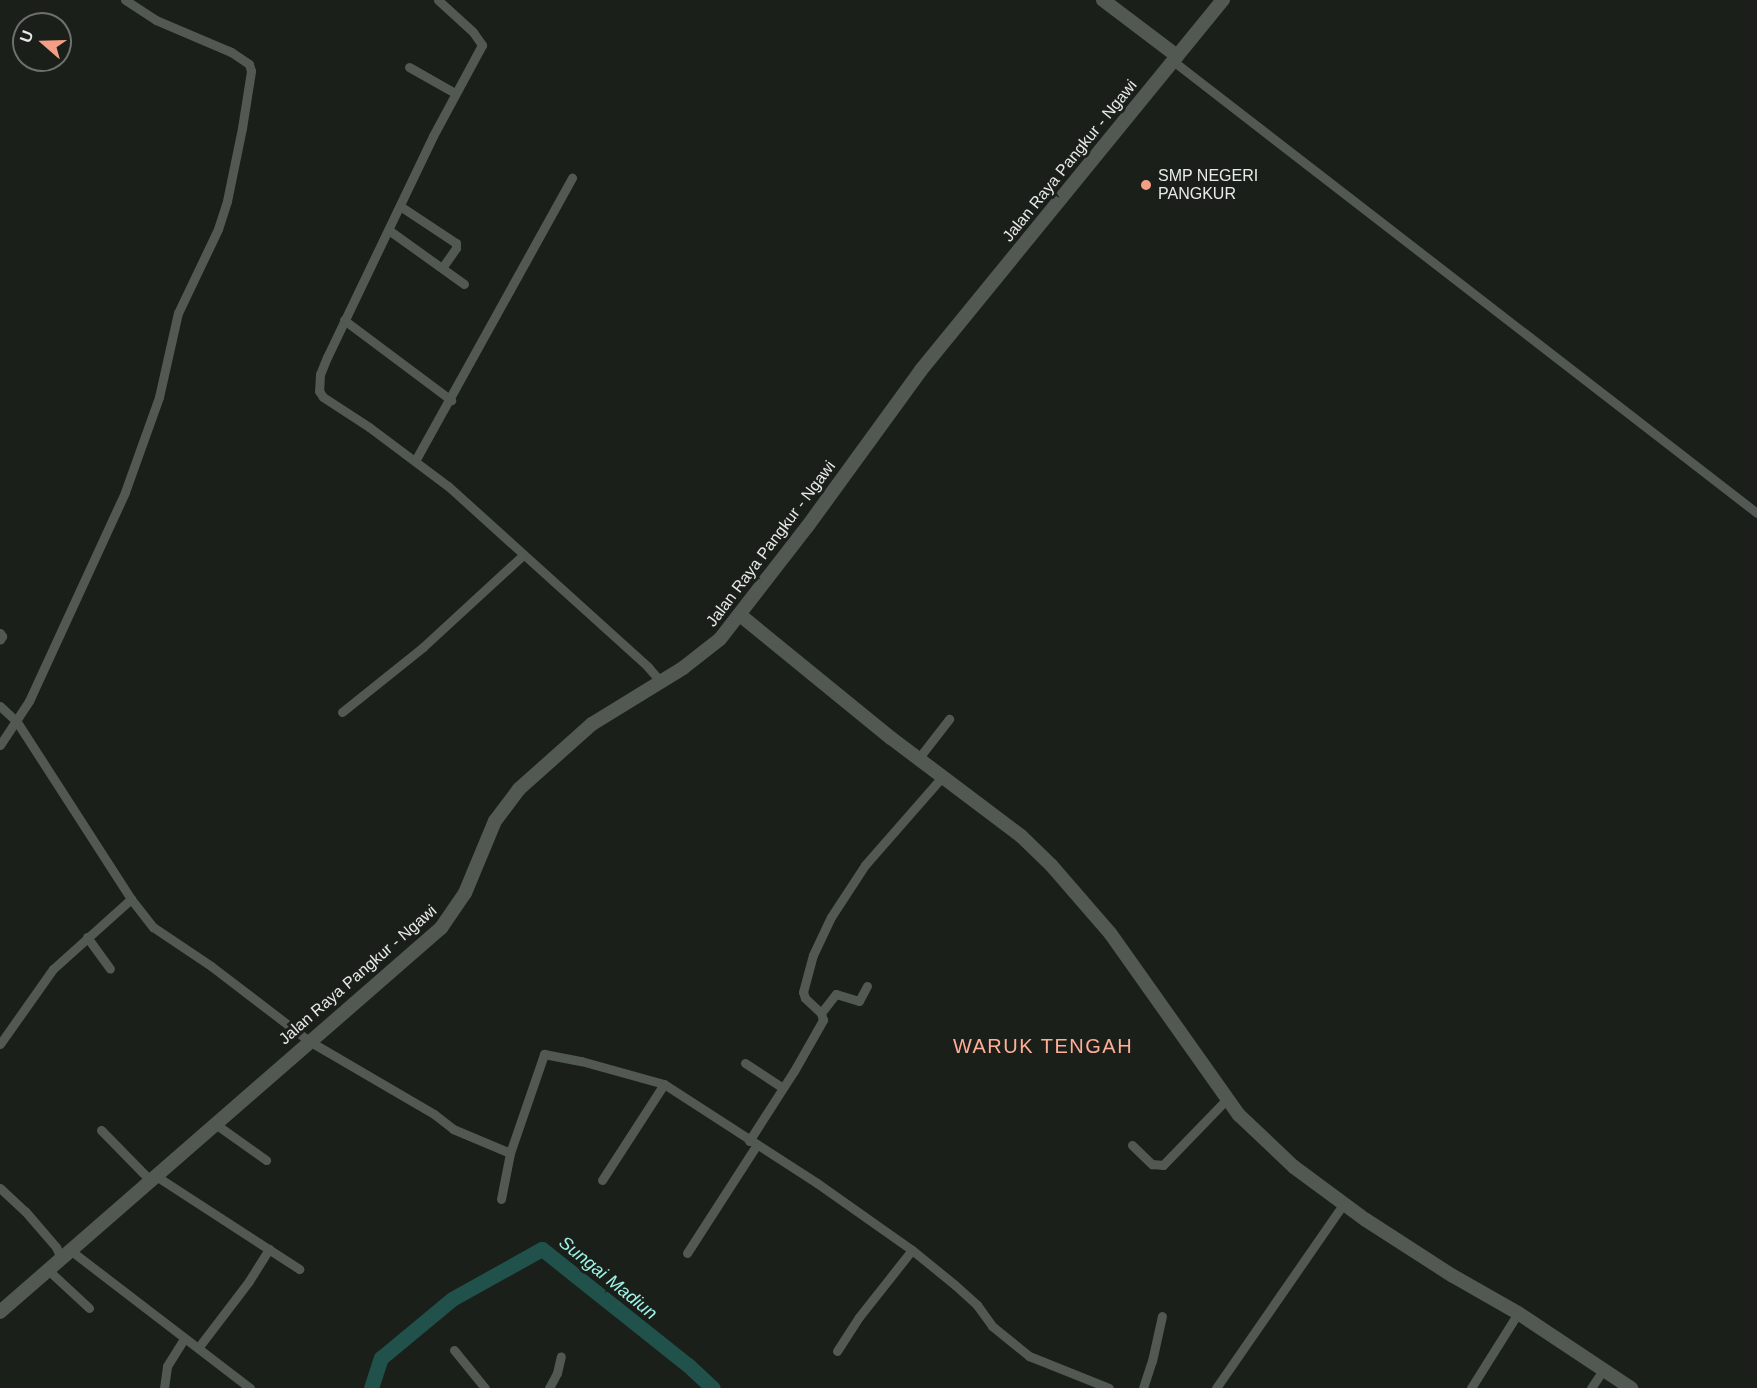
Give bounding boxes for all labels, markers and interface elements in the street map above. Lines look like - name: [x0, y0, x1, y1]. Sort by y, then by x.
- north arrow: [12, 12, 72, 72]
- text: U: [17, 28, 36, 45]
- street label: Jalan Raya Pangkur - Ngawi: [999, 76, 1141, 246]
- place label: SMP NEGERI PANGKUR: [1158, 166, 1258, 204]
- marker: SMP NEGERI PANGKUR: [1139, 178, 1153, 192]
- street label: Jalan Raya Pangkur - Ngawi: [702, 457, 840, 631]
- street label: Jalan Raya Pangkur - Ngawi: [275, 901, 441, 1049]
- district label: WARUK TENGAH: [953, 1034, 1133, 1058]
- water label: Sungai Madiun: [555, 1232, 661, 1324]

